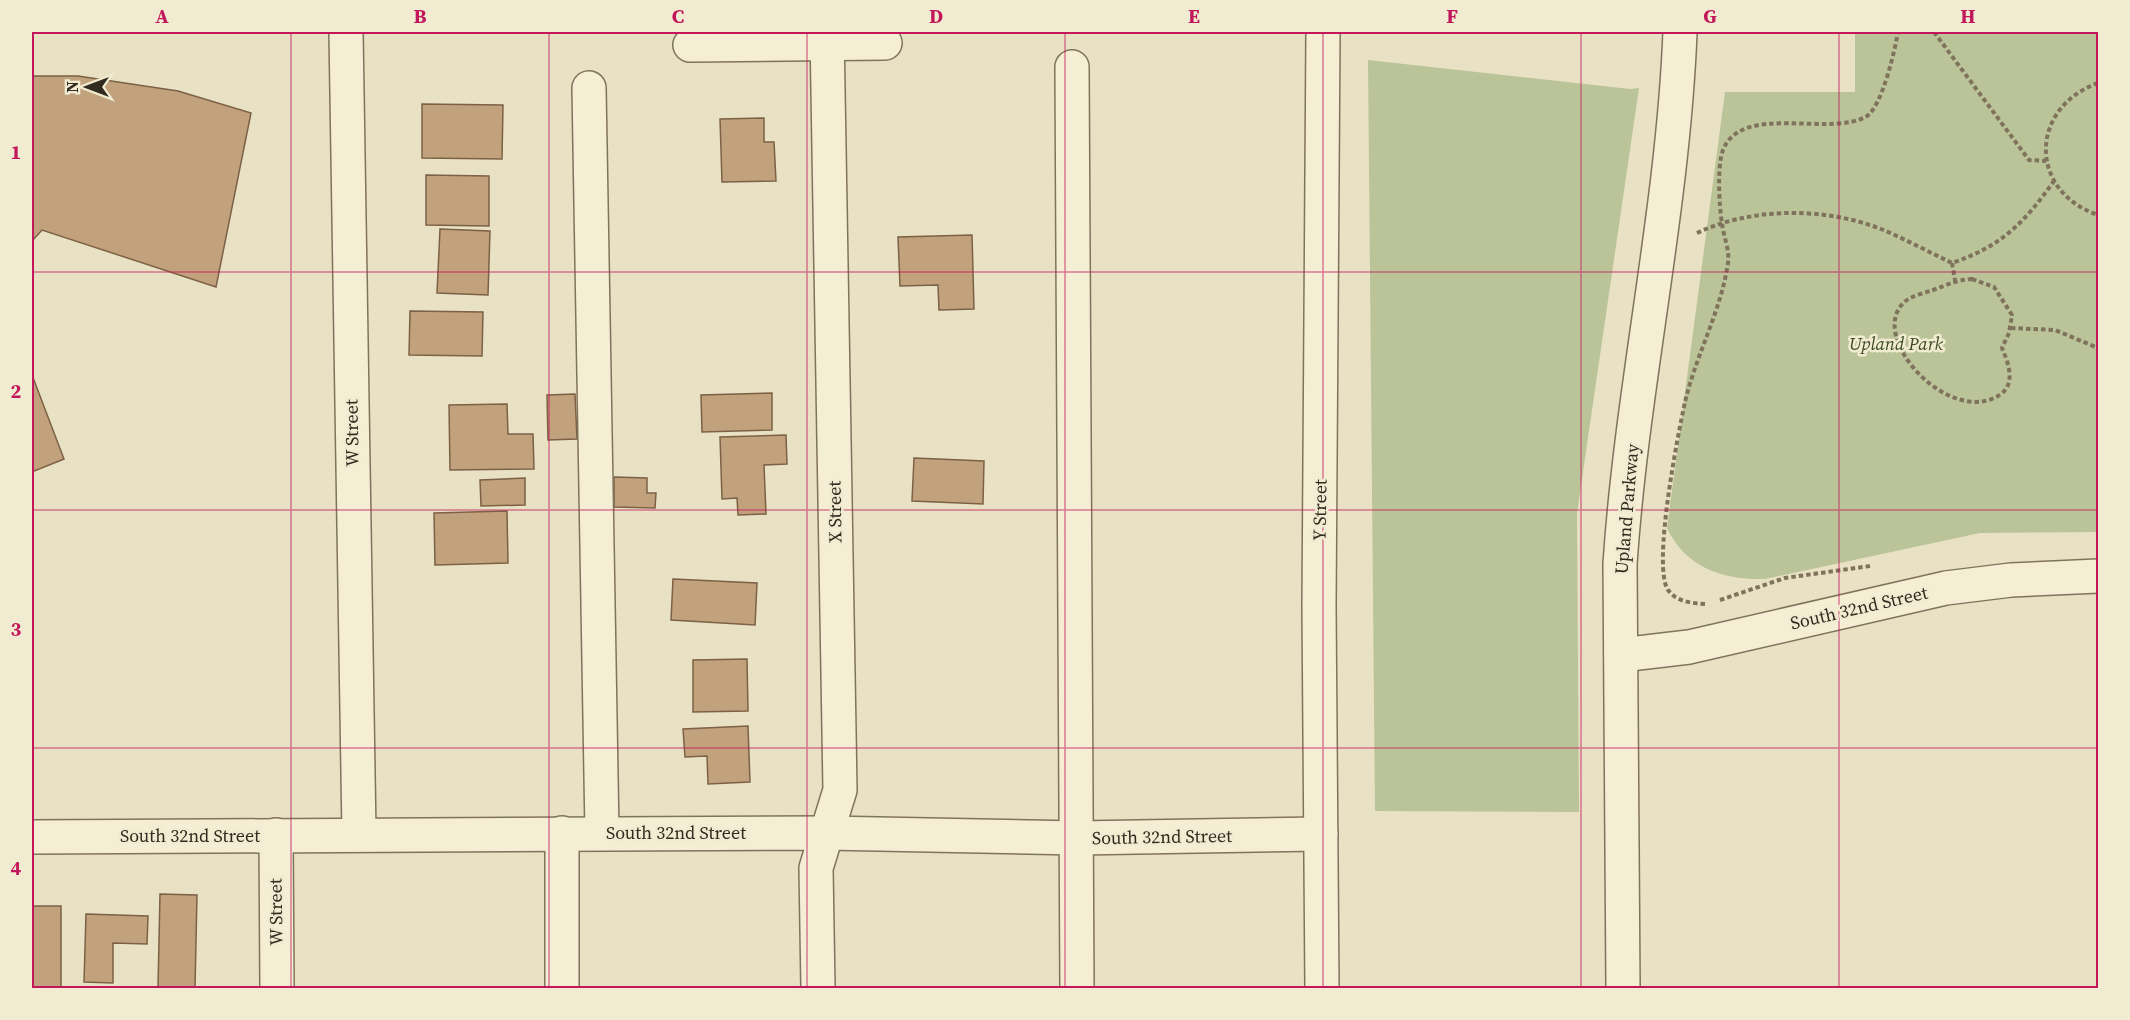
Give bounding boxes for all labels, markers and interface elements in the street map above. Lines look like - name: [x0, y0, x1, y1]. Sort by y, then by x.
- text: A: [155, 2, 169, 30]
- text: B: [413, 2, 427, 30]
- text: C: [672, 2, 684, 30]
- text: D: [929, 2, 943, 30]
- text: E: [1188, 2, 1200, 30]
- text: F: [1446, 2, 1458, 30]
- text: G: [1703, 2, 1717, 30]
- text: H: [1960, 2, 1976, 30]
- north arrow: [57, 57, 117, 117]
- text: N: [61, 81, 83, 93]
- text: 1: [11, 138, 21, 166]
- park label: Upland Park: [1849, 331, 1944, 356]
- text: 2: [11, 377, 22, 405]
- street label: W Street: [338, 399, 365, 467]
- street label: Upland Parkway: [1608, 442, 1645, 575]
- street label: Y Street: [1306, 479, 1333, 541]
- street label: X Street: [821, 480, 848, 543]
- street label: South 32nd Street: [1788, 580, 1930, 635]
- text: 3: [11, 615, 22, 643]
- street label: South 32nd Street: [606, 820, 746, 845]
- street label: South 32nd Street: [120, 823, 260, 848]
- street label: South 32nd Street: [1092, 823, 1232, 850]
- text: 4: [11, 854, 22, 882]
- street label: W Street: [262, 878, 289, 946]

